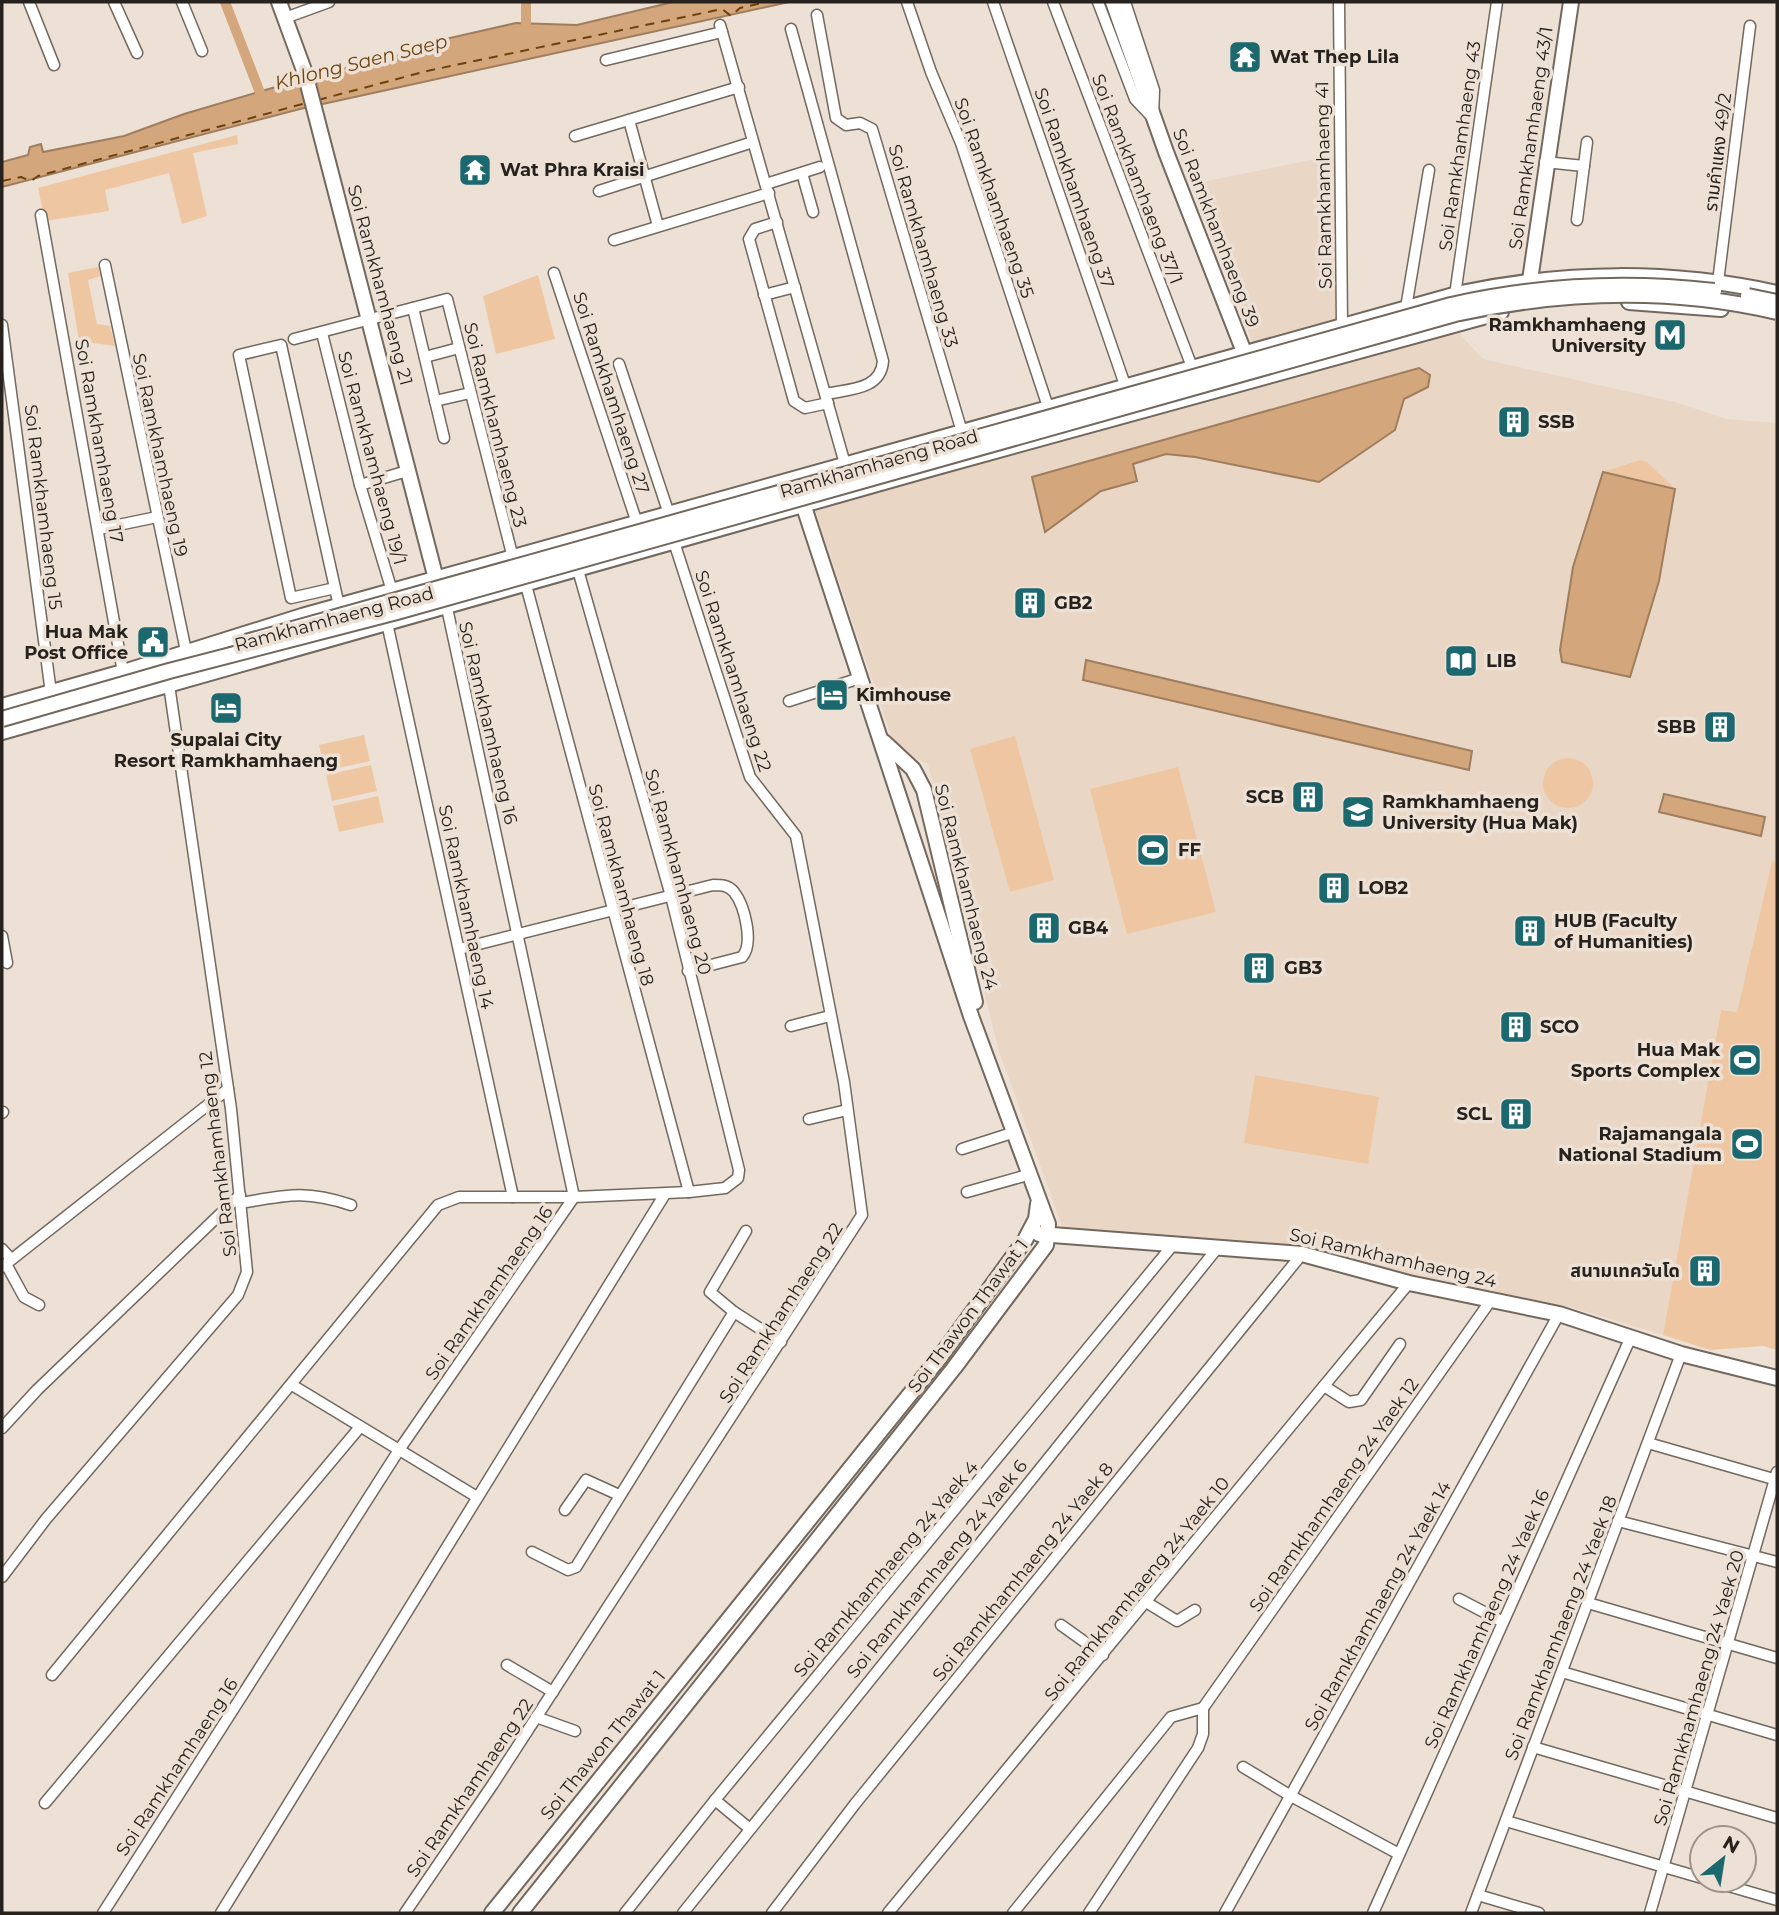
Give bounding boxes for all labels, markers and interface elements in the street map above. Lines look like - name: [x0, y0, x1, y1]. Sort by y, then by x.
- street label: Soi Ramkhamhaeng 43/1: [1504, 25, 1558, 251]
- water label: Khlong Saen Saep: [272, 29, 450, 95]
- temple icon: Wat Thep Lila: [1226, 38, 1264, 76]
- street label: Soi Ramkhamhaeng 43: [1434, 40, 1486, 252]
- place label: Wat Thep Lila: [1270, 46, 1399, 68]
- street label: Soi Ramkhamhaeng 37/1: [1087, 71, 1187, 287]
- street label: Soi Ramkhamhaeng 41: [1311, 81, 1337, 289]
- street label: Soi Ramkhamhaeng 37: [1029, 85, 1119, 291]
- street label: รามคำแหง 49/2: [1700, 91, 1736, 213]
- street label: Soi Ramkhamhaeng 35: [949, 95, 1039, 301]
- street label: Soi Ramkhamhaeng 39: [1168, 125, 1264, 331]
- street label: Soi Ramkhamhaeng 33: [883, 142, 963, 350]
- temple icon: Wat Phra Kraisi: [456, 151, 494, 189]
- place label: Wat Phra Kraisi: [500, 159, 645, 181]
- street label: Soi Ramkhamhaeng 21: [343, 182, 417, 388]
- street label: Soi Ramkhamhaeng 27: [568, 289, 654, 497]
- place label: Ramkhamhaeng University: [1489, 314, 1646, 357]
- metro station icon: Ramkhamhaeng University: [1651, 316, 1689, 354]
- street label: Soi Ramkhamhaeng 23: [459, 320, 531, 530]
- street label: Soi Ramkhamhaeng 17: [70, 337, 128, 545]
- street label: Soi Ramkhamhaeng 19/1: [333, 349, 411, 567]
- street label: Soi Ramkhamhaeng 19: [128, 351, 192, 559]
- street label: Soi Ramkhamhaeng 15: [19, 403, 67, 611]
- building icon: SSB: [1495, 403, 1533, 441]
- place label: SSB: [1538, 411, 1575, 433]
- street label: Ramkhamhaeng Road: [777, 425, 981, 503]
- street label: Soi Ramkhamhaeng 22: [690, 567, 776, 775]
- street label: Ramkhamhaeng Road: [232, 582, 436, 656]
- building icon: GB2: [1011, 584, 1049, 622]
- place label: GB2: [1054, 592, 1093, 614]
- street label: Soi Ramkhamhaeng 16: [454, 619, 522, 827]
- place label: Hua Mak Post Office: [24, 621, 128, 664]
- public building icon: Hua Mak Post Office: [134, 623, 172, 661]
- library icon: LIB: [1442, 642, 1480, 680]
- place label: LIB: [1486, 650, 1517, 672]
- hotel icon: Kimhouse: [813, 676, 851, 714]
- place label: Kimhouse: [856, 684, 951, 706]
- hotel icon: Supalai City Resort Ramkhamhaeng: [207, 689, 245, 727]
- building icon: SBB: [1701, 708, 1739, 746]
- place label: SBB: [1657, 716, 1696, 738]
- place label: Supalai City Resort Ramkhamhaeng: [114, 729, 338, 772]
- street label: Soi Ramkhamhaeng 20: [640, 767, 716, 977]
- building icon: SCB: [1289, 778, 1327, 816]
- street label: Soi Ramkhamhaeng 18: [583, 782, 659, 988]
- street label: Soi Ramkhamhaeng 24: [930, 782, 1002, 993]
- place label: SCB: [1246, 786, 1284, 808]
- place label: Ramkhamhaeng University (Hua Mak): [1382, 791, 1578, 834]
- school or university icon: Ramkhamhaeng University (Hua Mak): [1339, 793, 1377, 831]
- street label: Soi Ramkhamhaeng 14: [434, 803, 498, 1011]
- sports icon: FF: [1134, 831, 1172, 869]
- place label: FF: [1178, 839, 1202, 861]
- building icon: LOB2: [1315, 869, 1353, 907]
- place label: LOB2: [1358, 877, 1409, 899]
- building icon: GB4: [1025, 909, 1063, 947]
- place label: HUB (Faculty of Humanities): [1554, 910, 1693, 953]
- building icon: HUB (Faculty of Humanities): [1511, 912, 1549, 950]
- place label: GB4: [1068, 917, 1109, 939]
- building icon: GB3: [1240, 949, 1278, 987]
- place label: GB3: [1284, 957, 1323, 979]
- building icon: SCO: [1497, 1008, 1535, 1046]
- place label: SCO: [1540, 1016, 1579, 1038]
- place label: Hua Mak Sports Complex: [1571, 1039, 1720, 1082]
- sports icon: Hua Mak Sports Complex: [1726, 1041, 1764, 1079]
- street label: Soi Ramkhamhaeng 12: [194, 1050, 242, 1258]
- building icon: SCL: [1497, 1095, 1535, 1133]
- place label: SCL: [1457, 1103, 1492, 1125]
- place label: Rajamangala National Stadium: [1558, 1123, 1722, 1166]
- sports icon: Rajamangala National Stadium: [1728, 1125, 1766, 1163]
- street label: Soi Ramkhamhaeng 16: [420, 1202, 558, 1384]
- street label: Soi Ramkhamhaeng 22: [714, 1219, 848, 1407]
- street label: Soi Ramkhamhaeng 24: [1287, 1223, 1499, 1293]
- street label: Soi Thawon Thawat 1: [903, 1235, 1033, 1397]
- building icon: สนามเทควันโด: [1686, 1252, 1724, 1290]
- place label: สนามเทควันโด: [1570, 1260, 1680, 1282]
- street label: Soi Ramkhamhaeng 24 Yaek 12: [1245, 1374, 1423, 1616]
- street label: Soi Ramkhamhaeng 24 Yaek 6: [842, 1455, 1032, 1683]
- street label: Soi Ramkhamhaeng 24 Yaek 4: [789, 1456, 983, 1682]
- street label: Soi Ramkhamhaeng 24 Yaek 8: [928, 1458, 1118, 1686]
- street label: Soi Ramkhamhaeng 24 Yaek 10: [1040, 1472, 1234, 1706]
- street label: Soi Ramkhamhaeng 24 Yaek 14: [1300, 1477, 1456, 1735]
- street label: Soi Ramkhamhaeng 24 Yaek 16: [1420, 1486, 1554, 1752]
- street label: Soi Ramkhamhaeng 24 Yaek 18: [1500, 1493, 1622, 1763]
- street label: Soi Ramkhamhaeng 24 Yaek 20: [1649, 1548, 1749, 1828]
- street label: Soi Thawon Thawat 1: [536, 1666, 670, 1824]
- street label: Soi Ramkhamhaeng 16: [111, 1674, 243, 1860]
- street label: Soi Ramkhamhaeng 22: [402, 1695, 538, 1881]
- north arrow: [1688, 1824, 1758, 1894]
- text: N: [1719, 1831, 1744, 1859]

